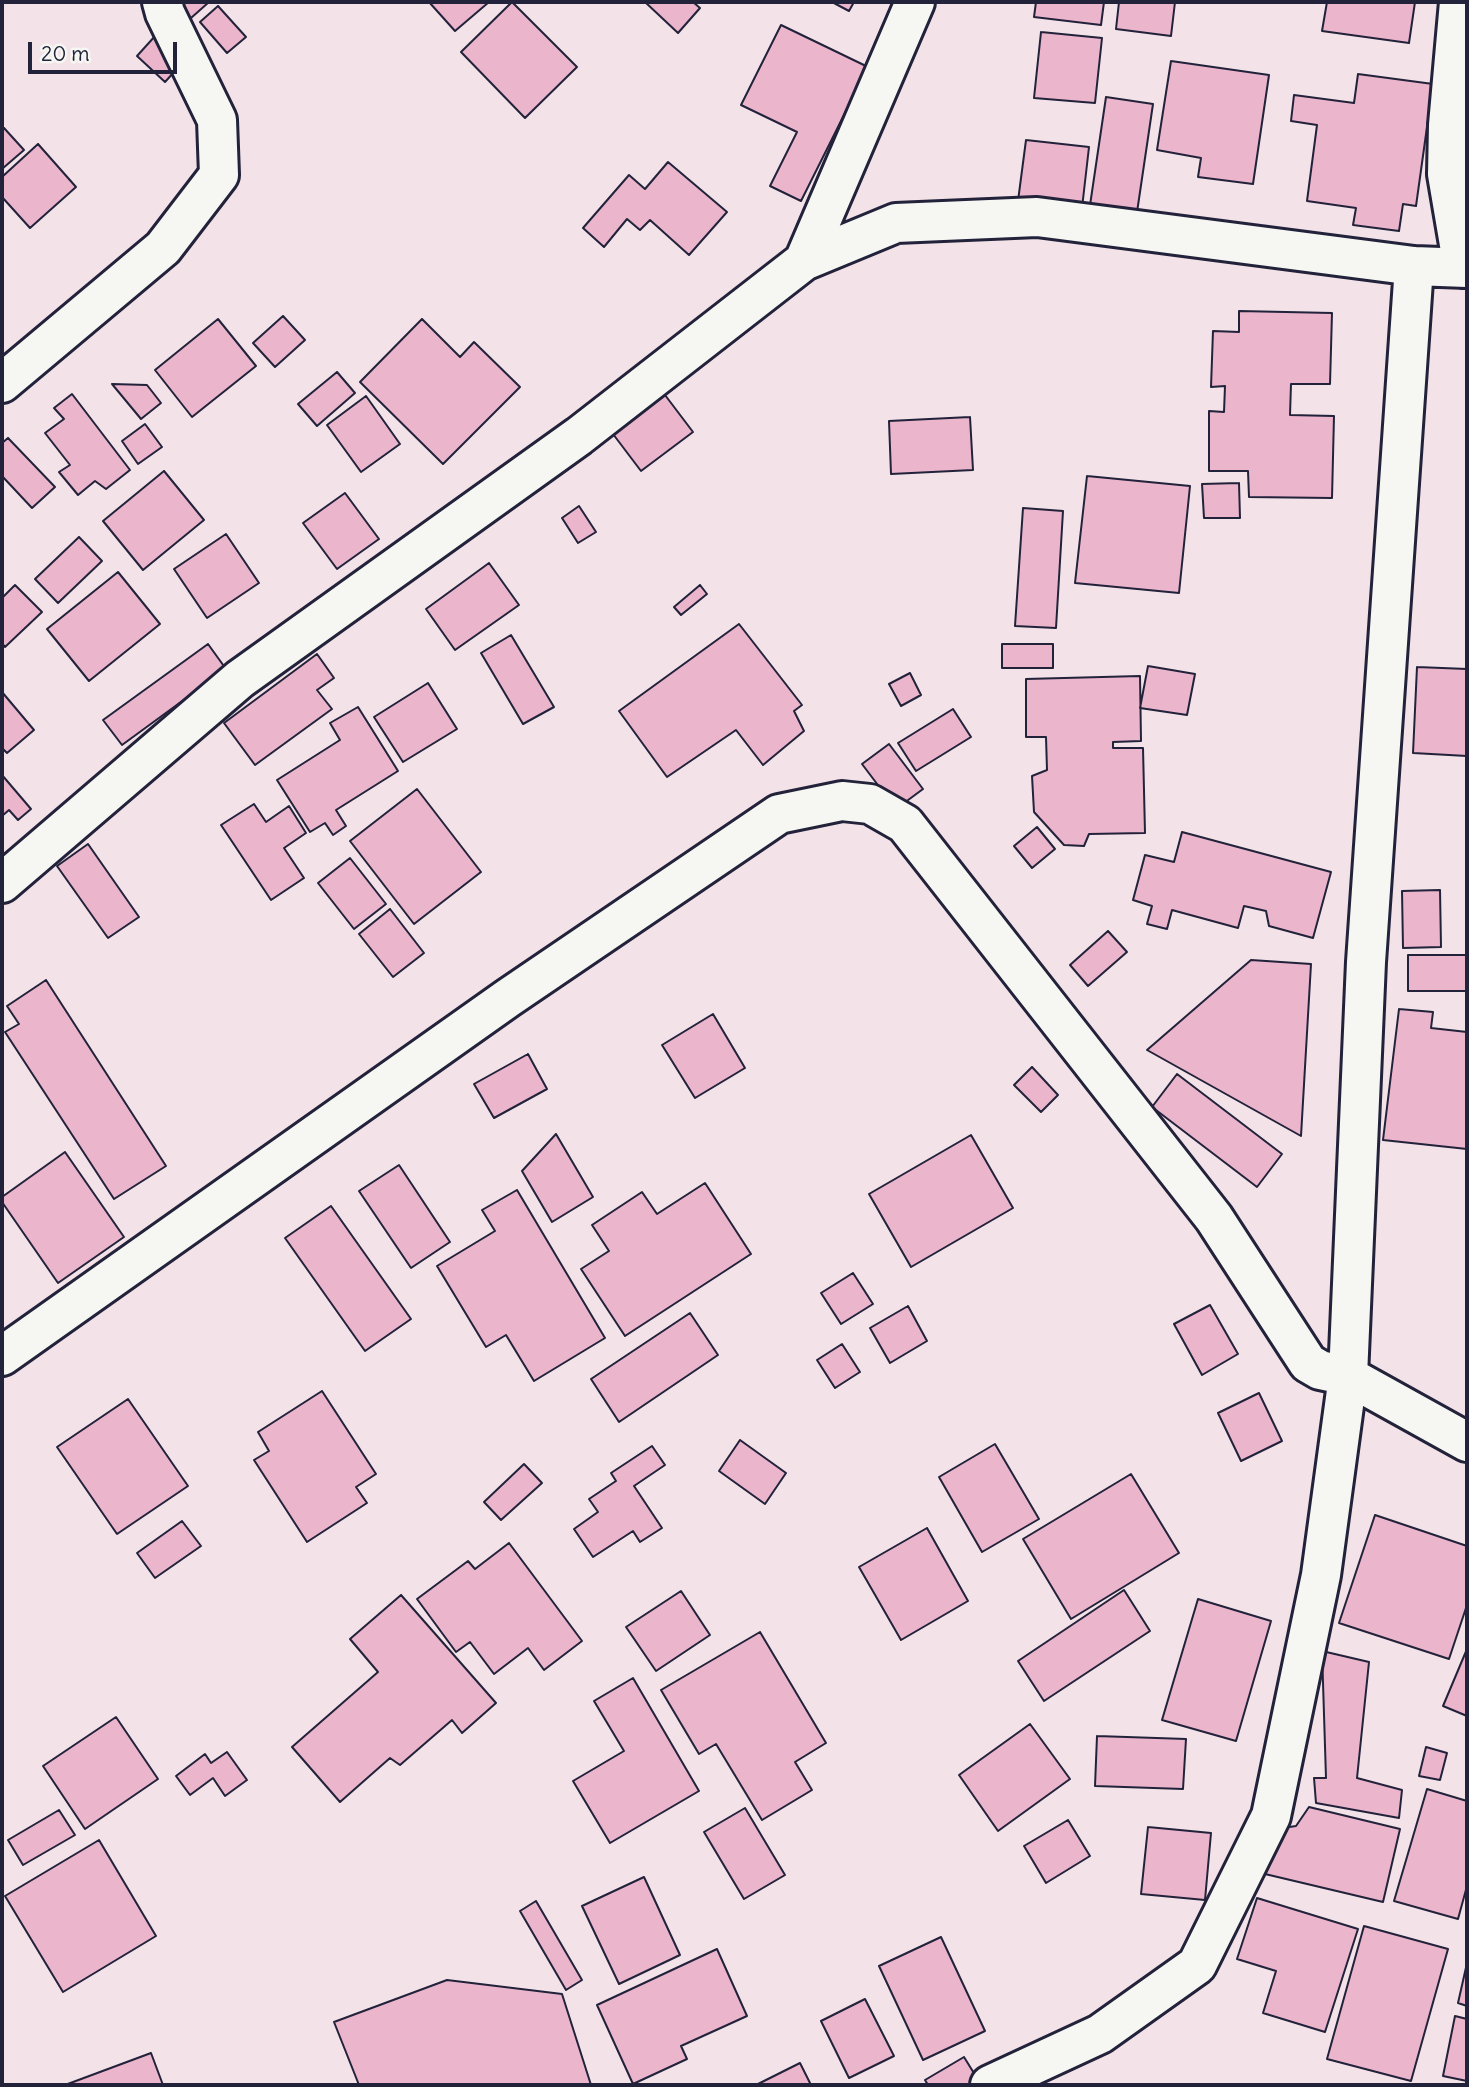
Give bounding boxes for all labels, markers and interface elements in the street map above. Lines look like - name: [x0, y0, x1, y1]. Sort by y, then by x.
- scale bar: [32, 28, 180, 72]
- text: 20 m: [41, 40, 90, 67]

